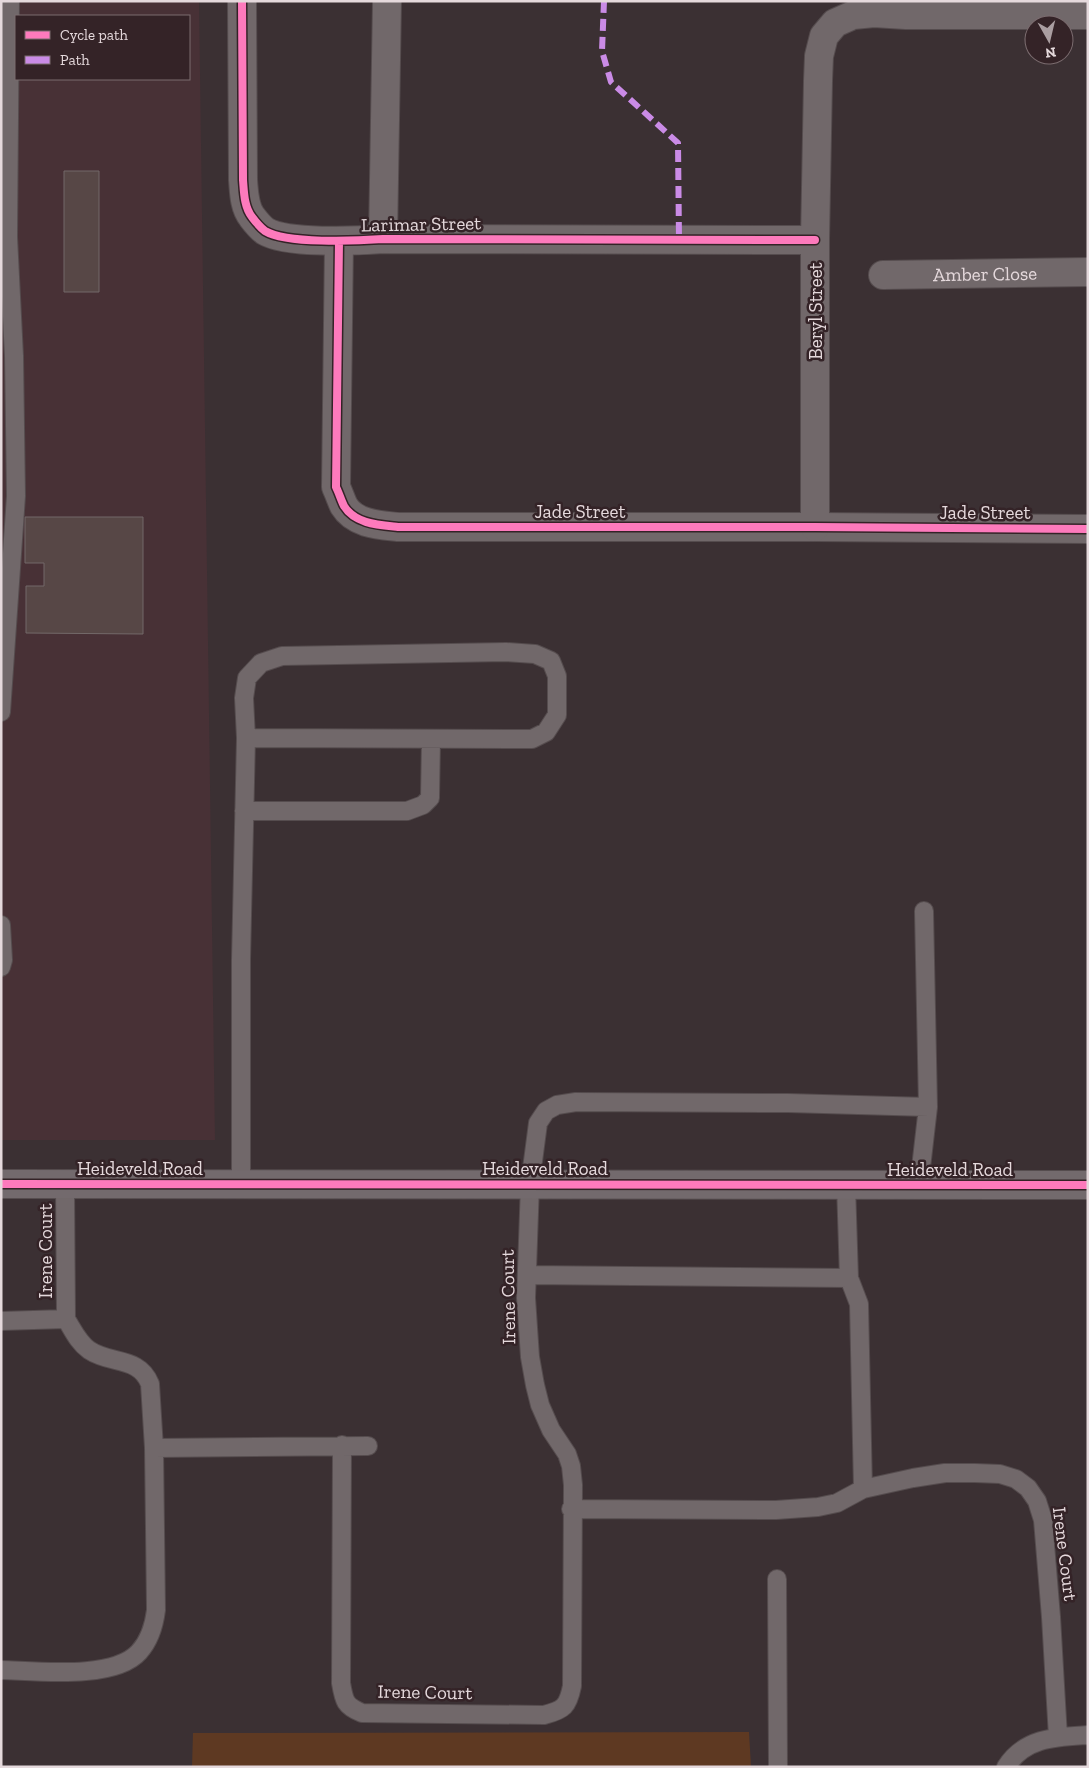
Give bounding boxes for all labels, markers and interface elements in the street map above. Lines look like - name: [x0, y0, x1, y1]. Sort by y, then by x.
- legend: [15, 15, 190, 80]
- north arrow: [1024, 15, 1074, 65]
- text: Cycle path: [60, 26, 129, 44]
- text: N: [1044, 43, 1057, 62]
- text: Path: [60, 51, 90, 69]
- street label: Larimar Street: [361, 211, 481, 237]
- street label: Amber Close: [933, 261, 1037, 286]
- street label: Beryl Street: [804, 262, 827, 360]
- street label: Jade Street: [534, 500, 626, 523]
- street label: Jade Street: [939, 501, 1031, 524]
- street label: Heideveld Road: [77, 1157, 204, 1180]
- street label: Heideveld Road: [482, 1157, 609, 1180]
- street label: Heideveld Road: [887, 1158, 1014, 1181]
- street label: Irene Court: [34, 1204, 57, 1298]
- street label: Irene Court: [496, 1249, 520, 1345]
- street label: Irene Court: [1048, 1506, 1082, 1602]
- street label: Irene Court: [377, 1680, 473, 1704]

